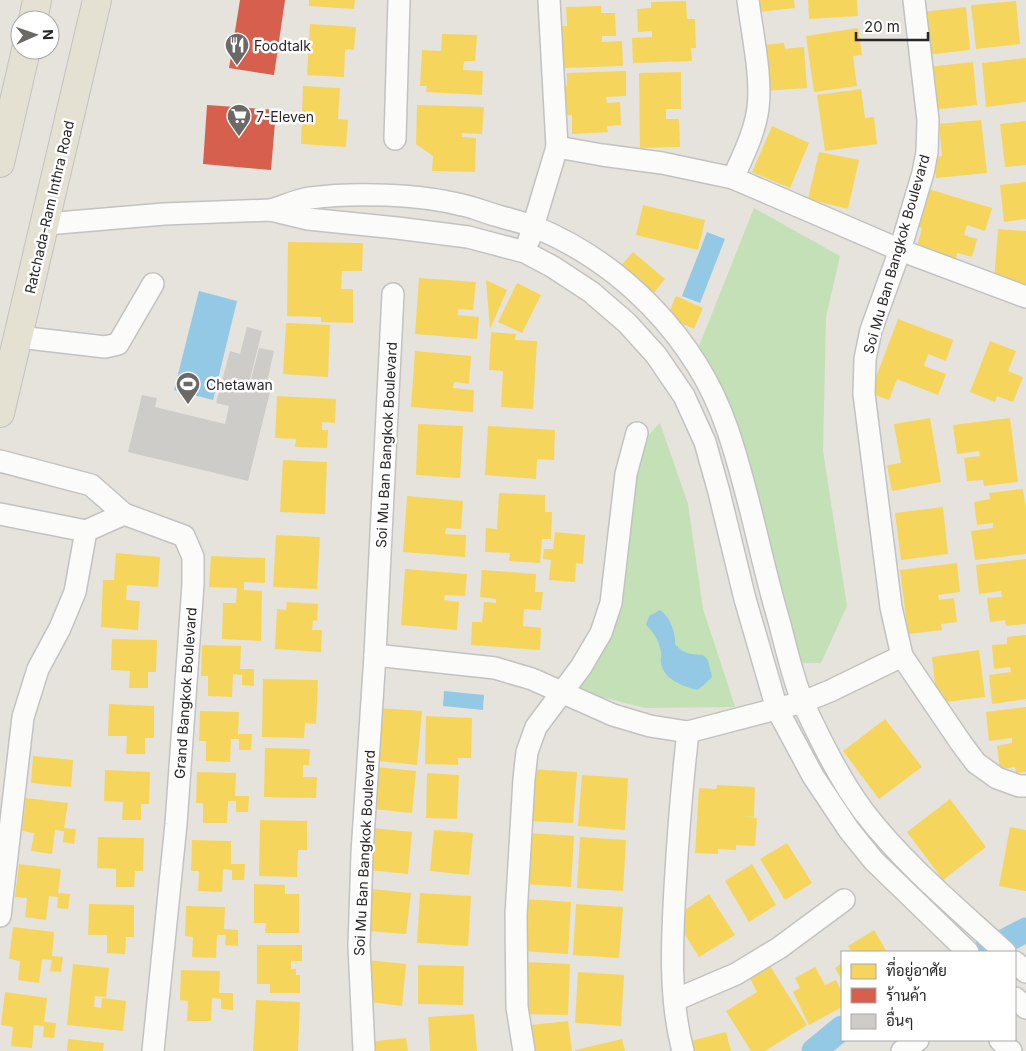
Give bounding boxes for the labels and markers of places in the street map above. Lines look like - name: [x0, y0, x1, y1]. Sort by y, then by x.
- restaurant icon: Foodtalk: [224, 32, 250, 66]
- place label: Foodtalk: [254, 37, 311, 54]
- supermarket icon: 7-Eleven: [226, 103, 252, 137]
- place label: 7-Eleven: [256, 108, 314, 125]
- sports icon: Chetawan: [175, 371, 201, 405]
- place label: Chetawan: [206, 376, 273, 393]

